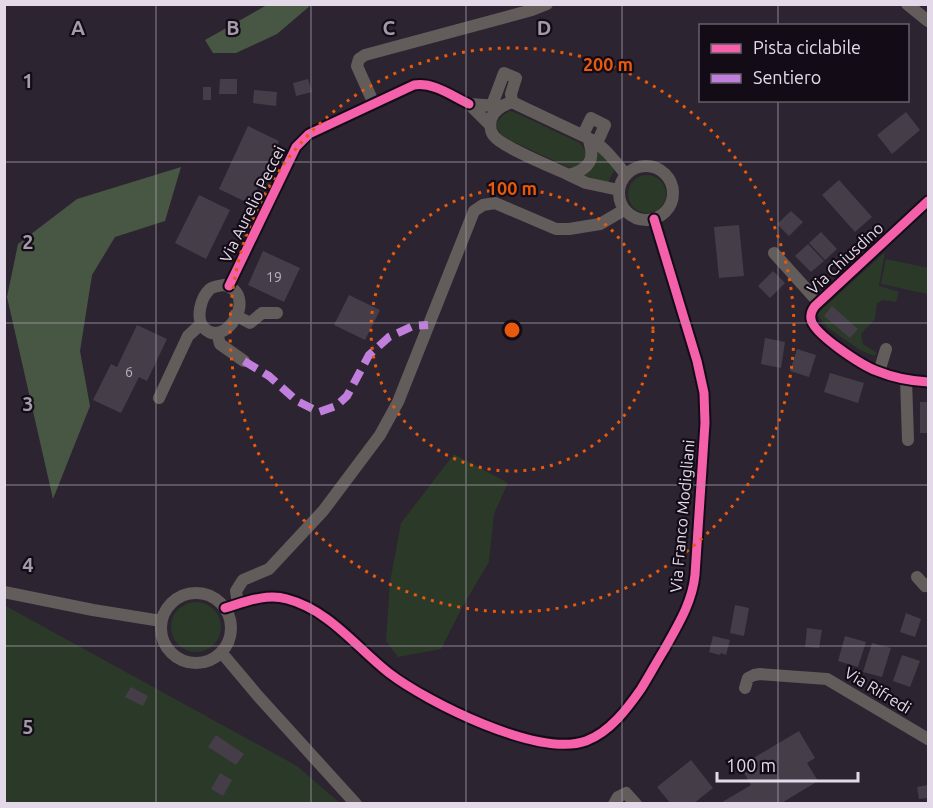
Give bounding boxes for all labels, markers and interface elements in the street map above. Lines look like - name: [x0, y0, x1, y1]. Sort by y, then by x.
- text: A: [71, 16, 85, 39]
- text: B: [226, 16, 240, 39]
- text: C: [383, 16, 396, 39]
- text: D: [537, 16, 551, 39]
- legend: [699, 24, 909, 102]
- text: Pista ciclabile: [753, 37, 861, 57]
- text: 200 m: [583, 54, 633, 74]
- text: Sentiero: [753, 67, 821, 87]
- text: 1: [22, 69, 34, 92]
- street label: Via Aurelio Peccei: [216, 143, 288, 265]
- text: 100 m: [487, 178, 537, 198]
- street label: Via Chiusdino: [803, 218, 887, 298]
- text: 2: [22, 230, 34, 253]
- house number: 19: [266, 269, 282, 285]
- centre of rings: [502, 320, 522, 340]
- house number: 6: [125, 364, 133, 380]
- text: 3: [22, 392, 34, 415]
- street label: Via Franco Modigliani: [666, 439, 698, 593]
- text: 4: [22, 553, 34, 576]
- street label: Via Rifredi: [841, 663, 915, 717]
- text: 5: [22, 715, 34, 738]
- scale bar: [717, 745, 858, 783]
- text: 100 m: [726, 755, 776, 775]

